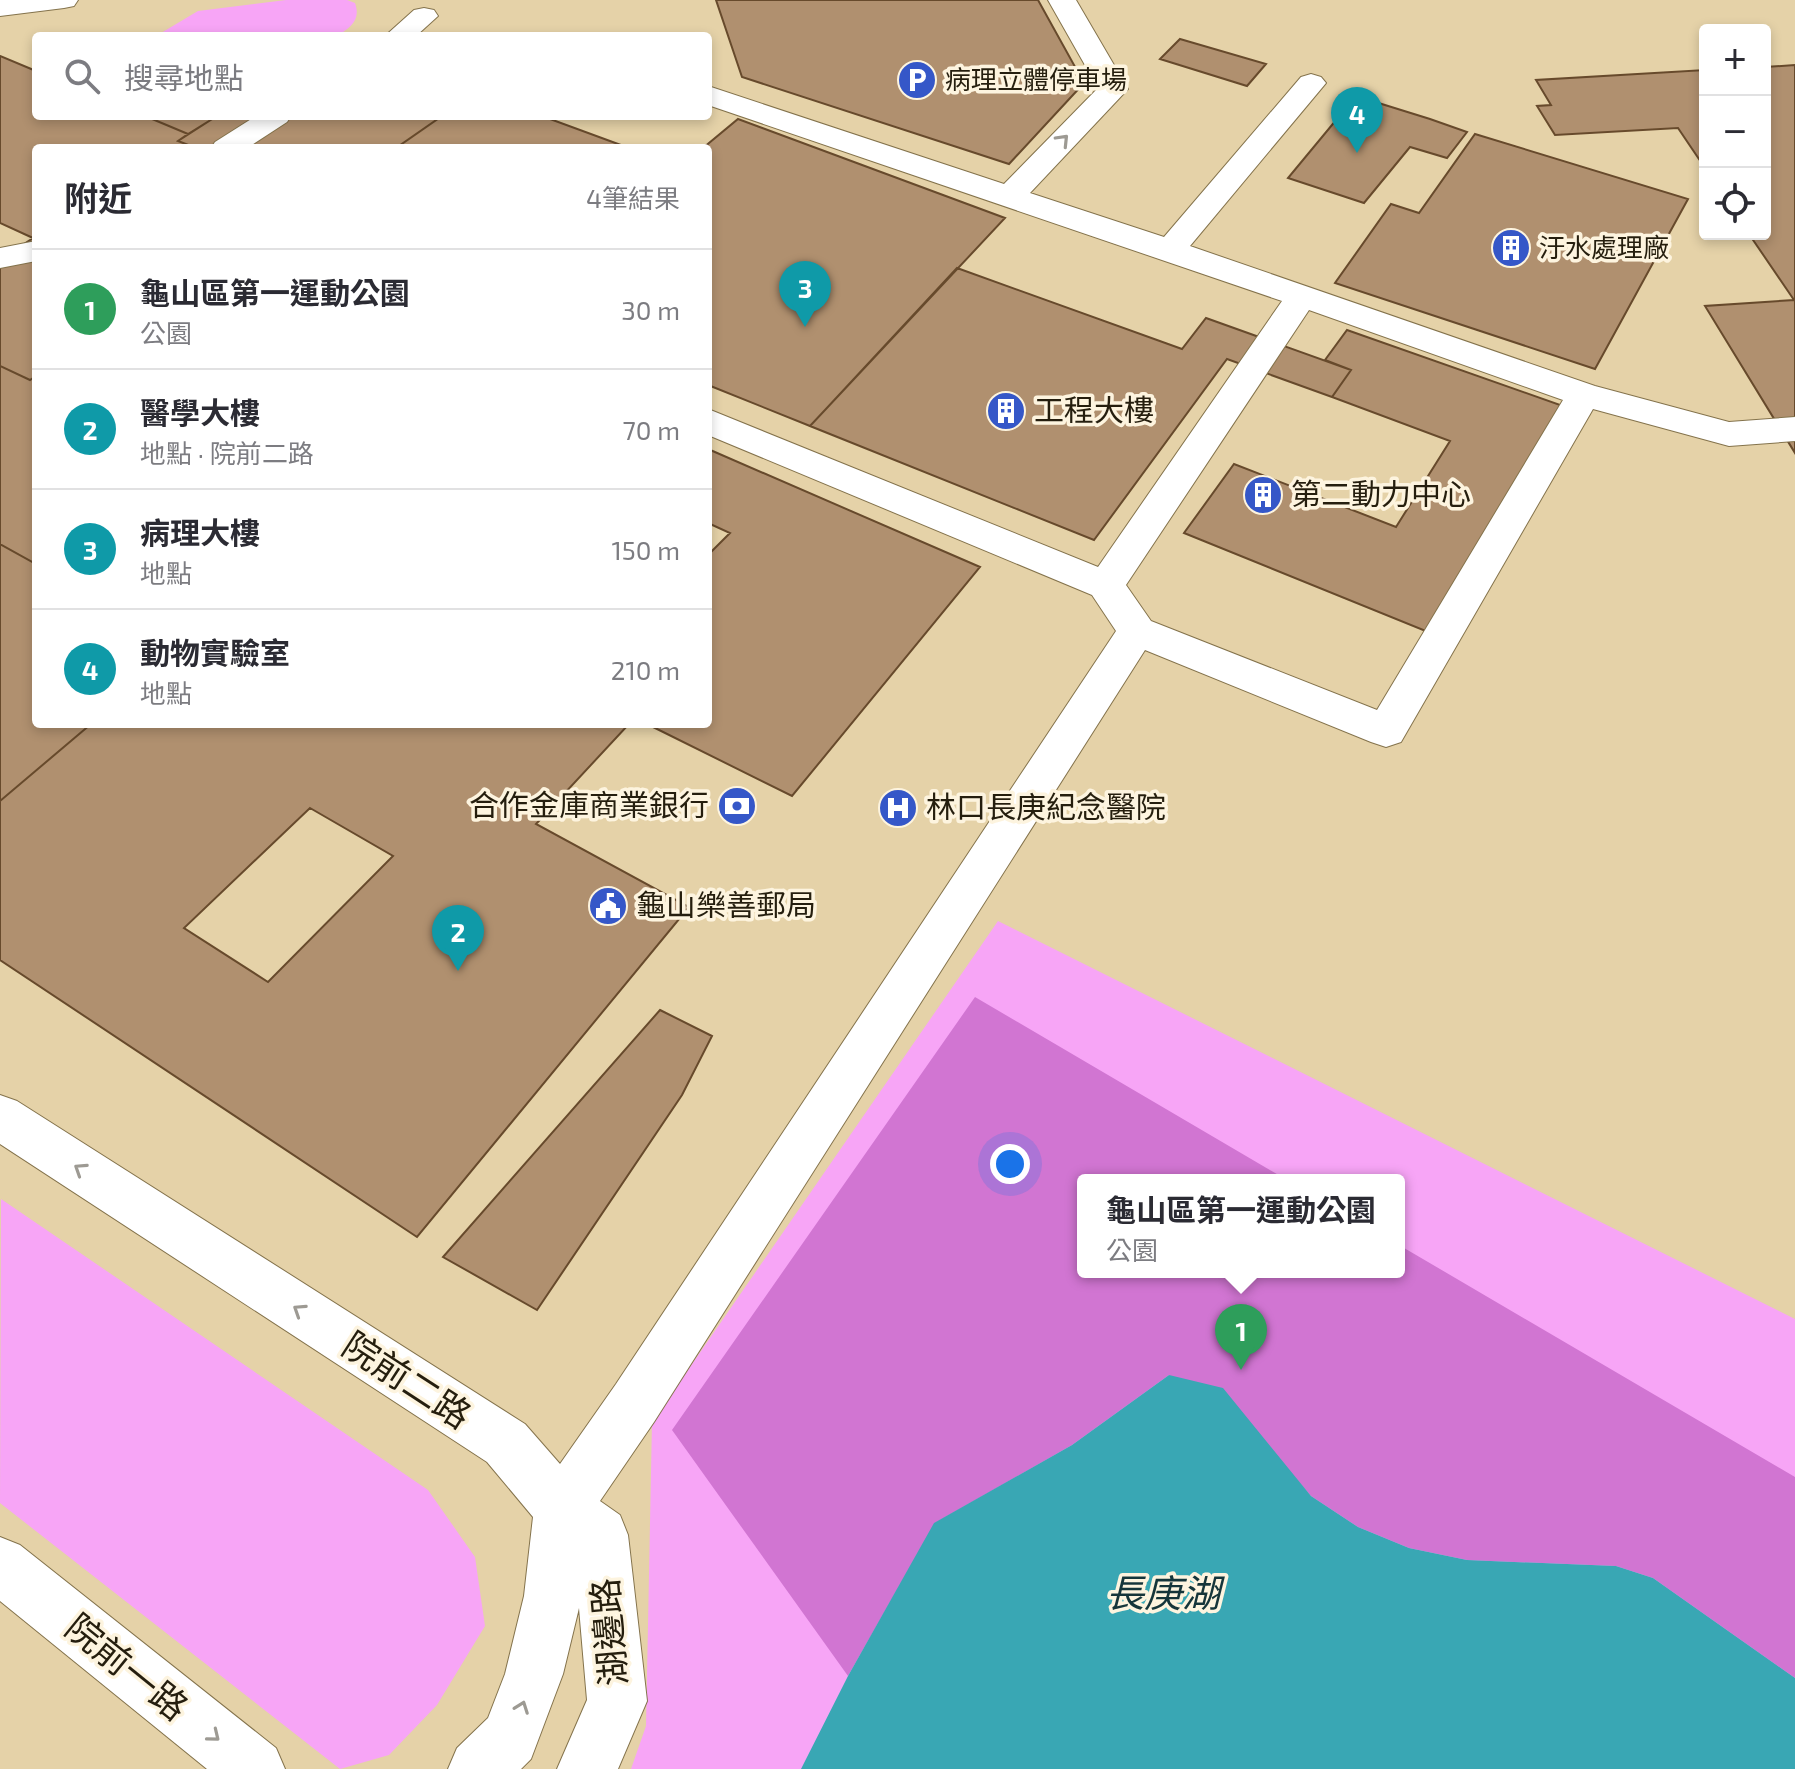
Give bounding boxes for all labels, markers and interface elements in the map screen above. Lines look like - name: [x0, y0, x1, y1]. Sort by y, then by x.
- map controls: [1699, 24, 1771, 240]
- button: +: [1699, 24, 1771, 96]
- search box: [32, 32, 712, 120]
- icon: search: [60, 54, 104, 98]
- text: 搜尋地點: [124, 59, 244, 95]
- parking icon: 病理立體停車場: [896, 59, 938, 101]
- place label: 病理立體停車場: [945, 63, 1127, 94]
- pin: 4: [1331, 87, 1383, 153]
- button: −: [1699, 96, 1771, 168]
- one-way arrow: [1054, 135, 1068, 150]
- button: locate: [1699, 168, 1771, 240]
- text: 附近: [64, 177, 132, 218]
- text: 4筆結果: [586, 182, 680, 213]
- building icon: 汙水處理廠: [1490, 227, 1532, 269]
- place label: 汙水處理廠: [1539, 231, 1669, 262]
- pin: 3: [779, 261, 831, 327]
- text: 龜山區第一運動公園: [140, 274, 410, 310]
- text: 1: [84, 294, 96, 325]
- text: 30 m: [621, 294, 680, 325]
- text: 公園: [140, 317, 192, 348]
- building icon: 工程大樓: [985, 390, 1027, 432]
- place label: 工程大樓: [1034, 391, 1154, 427]
- text: 醫學大樓: [140, 394, 260, 430]
- text: 2: [82, 414, 98, 445]
- text: 70 m: [622, 414, 680, 445]
- text: 地點 · 院前二路: [140, 437, 314, 468]
- building icon: 第二動力中心: [1242, 474, 1284, 516]
- place label: 第二動力中心: [1291, 475, 1471, 511]
- text: 病理大樓: [140, 514, 260, 550]
- text: 3: [83, 534, 97, 565]
- text: 150 m: [611, 534, 680, 565]
- text: 地點: [140, 557, 192, 588]
- text: 動物實驗室: [140, 634, 290, 670]
- text: 4: [82, 654, 98, 685]
- text: 210 m: [611, 654, 680, 685]
- text: 地點: [140, 677, 192, 708]
- bank icon: 合作金庫商業銀行: [716, 785, 758, 827]
- place label: 合作金庫商業銀行: [469, 786, 709, 822]
- hospital icon: 林口長庚紀念醫院: [877, 787, 919, 829]
- place label: 林口長庚紀念醫院: [926, 788, 1166, 824]
- public building icon: 龜山樂善郵局: [587, 885, 629, 927]
- place label: 龜山樂善郵局: [636, 886, 816, 922]
- pin: 2: [432, 905, 484, 971]
- your location: [990, 1144, 1030, 1184]
- one-way arrow: [75, 1163, 89, 1178]
- popup: [1077, 1174, 1405, 1278]
- text: 龜山區第一運動公園: [1106, 1191, 1376, 1227]
- text: 公園: [1106, 1234, 1158, 1265]
- one-way arrow: [293, 1304, 308, 1319]
- pin: 1: [1215, 1304, 1267, 1370]
- street label: 院前二路: [336, 1321, 480, 1436]
- water label: 長庚湖: [1106, 1569, 1225, 1615]
- street label: 湖邊路: [581, 1576, 634, 1688]
- street label: 院前一路: [58, 1604, 197, 1728]
- one-way arrow: [512, 1701, 528, 1715]
- one-way arrow: [205, 1726, 219, 1741]

